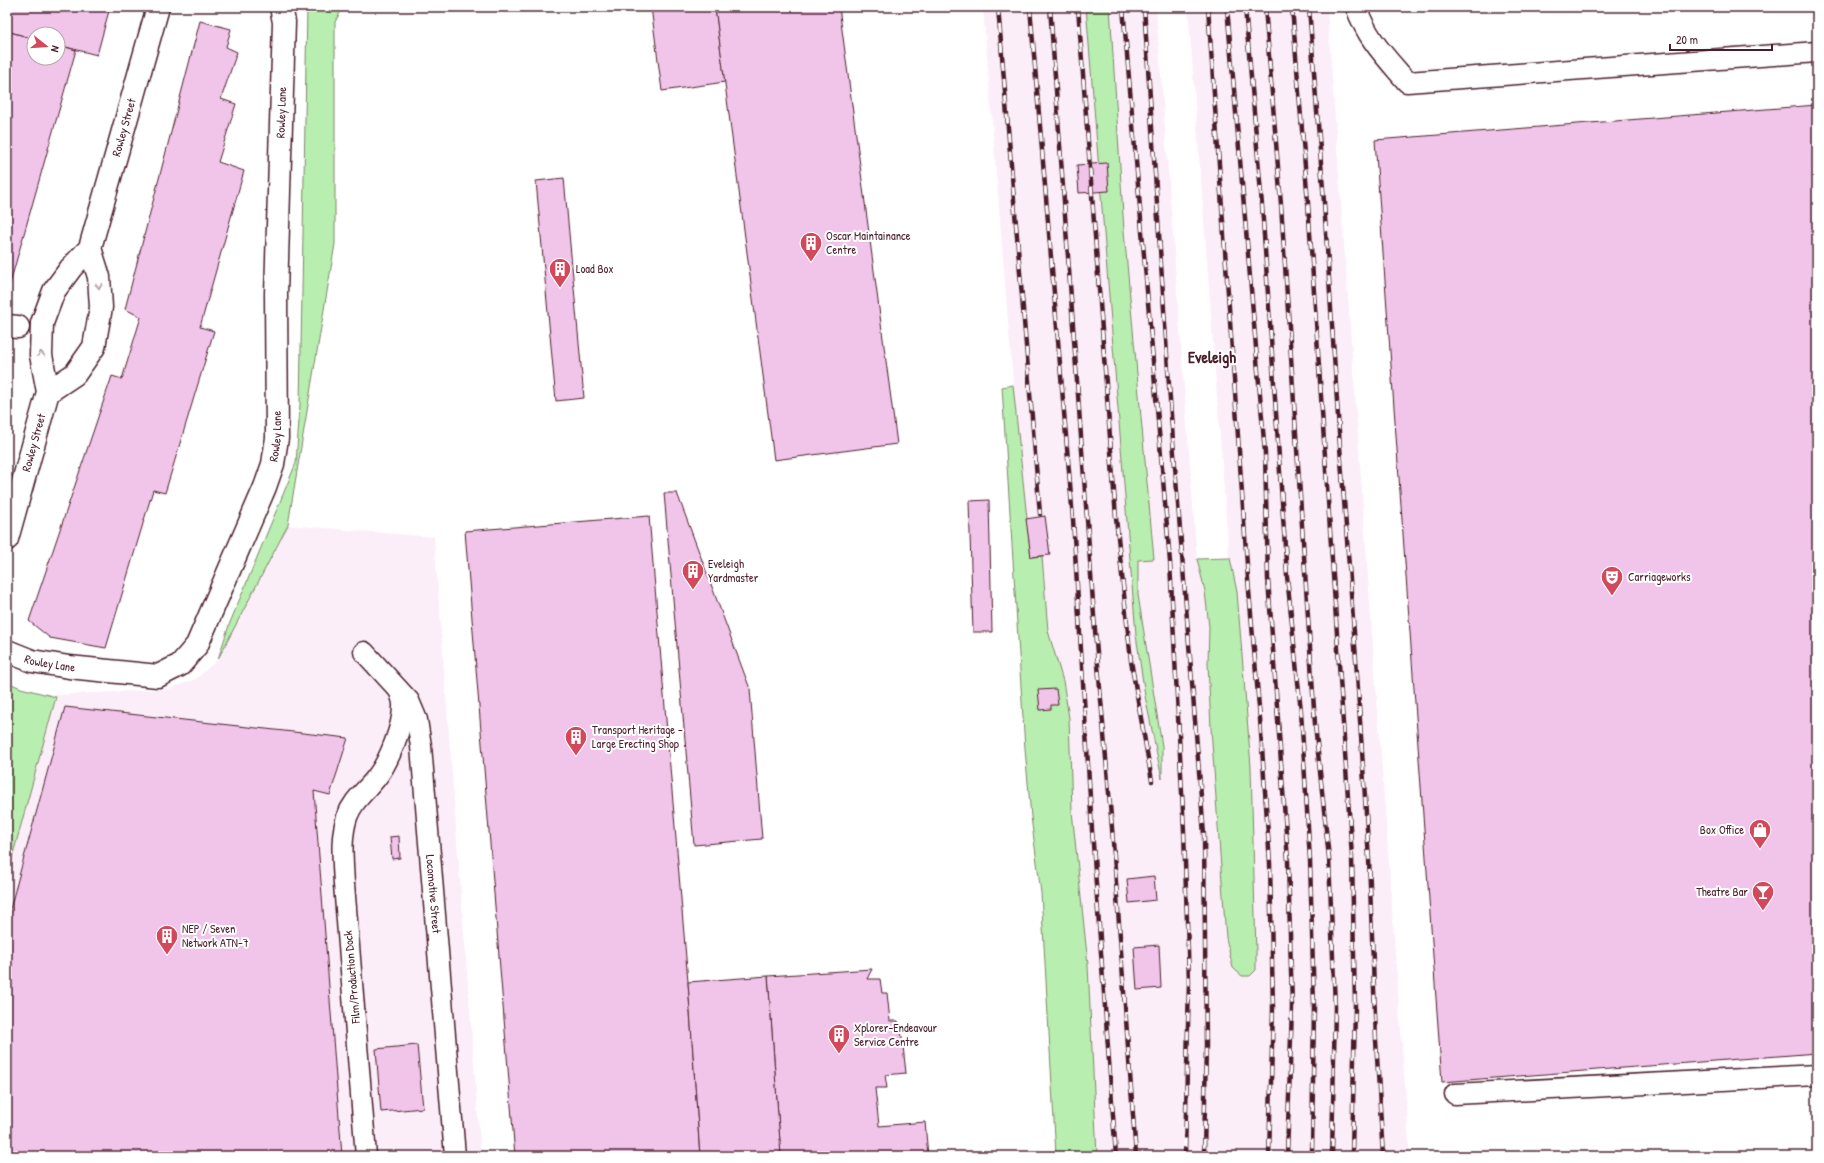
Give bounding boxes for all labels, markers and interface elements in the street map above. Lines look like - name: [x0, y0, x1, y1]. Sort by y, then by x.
- north arrow: [26, 26, 66, 66]
- scale bar: [1670, 26, 1772, 52]
- text: 20 m: [1676, 31, 1698, 48]
- text: N: [48, 44, 63, 54]
- street label: Rowley Lane: [272, 86, 290, 138]
- street label: Rowley Street: [107, 95, 140, 158]
- place label: Oscar Maintainance Centre: [826, 227, 911, 258]
- building icon: Oscar Maintainance Centre: [798, 230, 824, 263]
- building icon: Load Box: [547, 256, 573, 289]
- place label: Load Box: [576, 260, 614, 277]
- one-way arrow: [95, 283, 104, 289]
- district label: Eveleigh: [1188, 346, 1236, 369]
- one-way arrow: [37, 351, 46, 357]
- street label: Rowley Street: [17, 411, 50, 474]
- street label: Rowley Lane: [264, 411, 285, 463]
- place label: Eveleigh Yardmaster: [708, 555, 759, 586]
- building icon: Eveleigh Yardmaster: [680, 558, 706, 591]
- theatre icon: Carriageworks: [1599, 564, 1625, 597]
- place label: Carriageworks: [1628, 568, 1691, 585]
- street label: Rowley Lane: [22, 650, 76, 676]
- place label: Transport Heritage – Large Erecting Shop: [592, 721, 683, 752]
- building icon: Transport Heritage – Large Erecting Shop: [563, 724, 589, 757]
- shop icon: Box Office: [1747, 817, 1773, 850]
- place label: Box Office: [1700, 821, 1744, 838]
- street label: Locomotive Street: [422, 854, 446, 935]
- bar icon: Theatre Bar: [1750, 879, 1776, 912]
- place label: Theatre Bar: [1696, 883, 1748, 900]
- place label: NEP / Seven Network ATN-7: [182, 920, 249, 951]
- building icon: NEP / Seven Network ATN-7: [154, 923, 180, 956]
- street label: Film/Production Dock: [339, 930, 364, 1025]
- place label: Xplorer-Endeavour Service Centre: [854, 1019, 938, 1050]
- building icon: Xplorer-Endeavour Service Centre: [826, 1022, 852, 1055]

